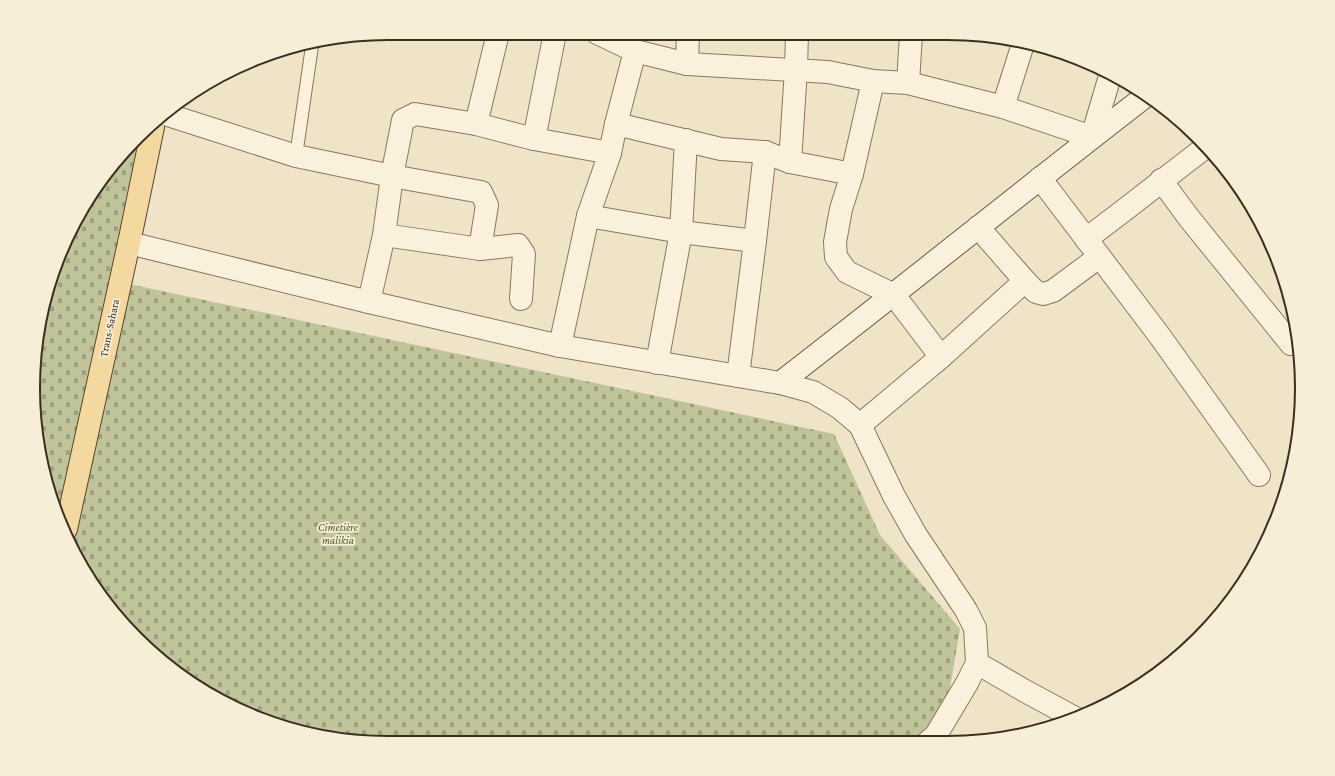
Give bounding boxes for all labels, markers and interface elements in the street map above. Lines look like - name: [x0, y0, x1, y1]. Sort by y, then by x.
- street label: Trans-Sahara: [97, 298, 121, 358]
- park label: Cimetière malikia: [318, 521, 359, 546]

